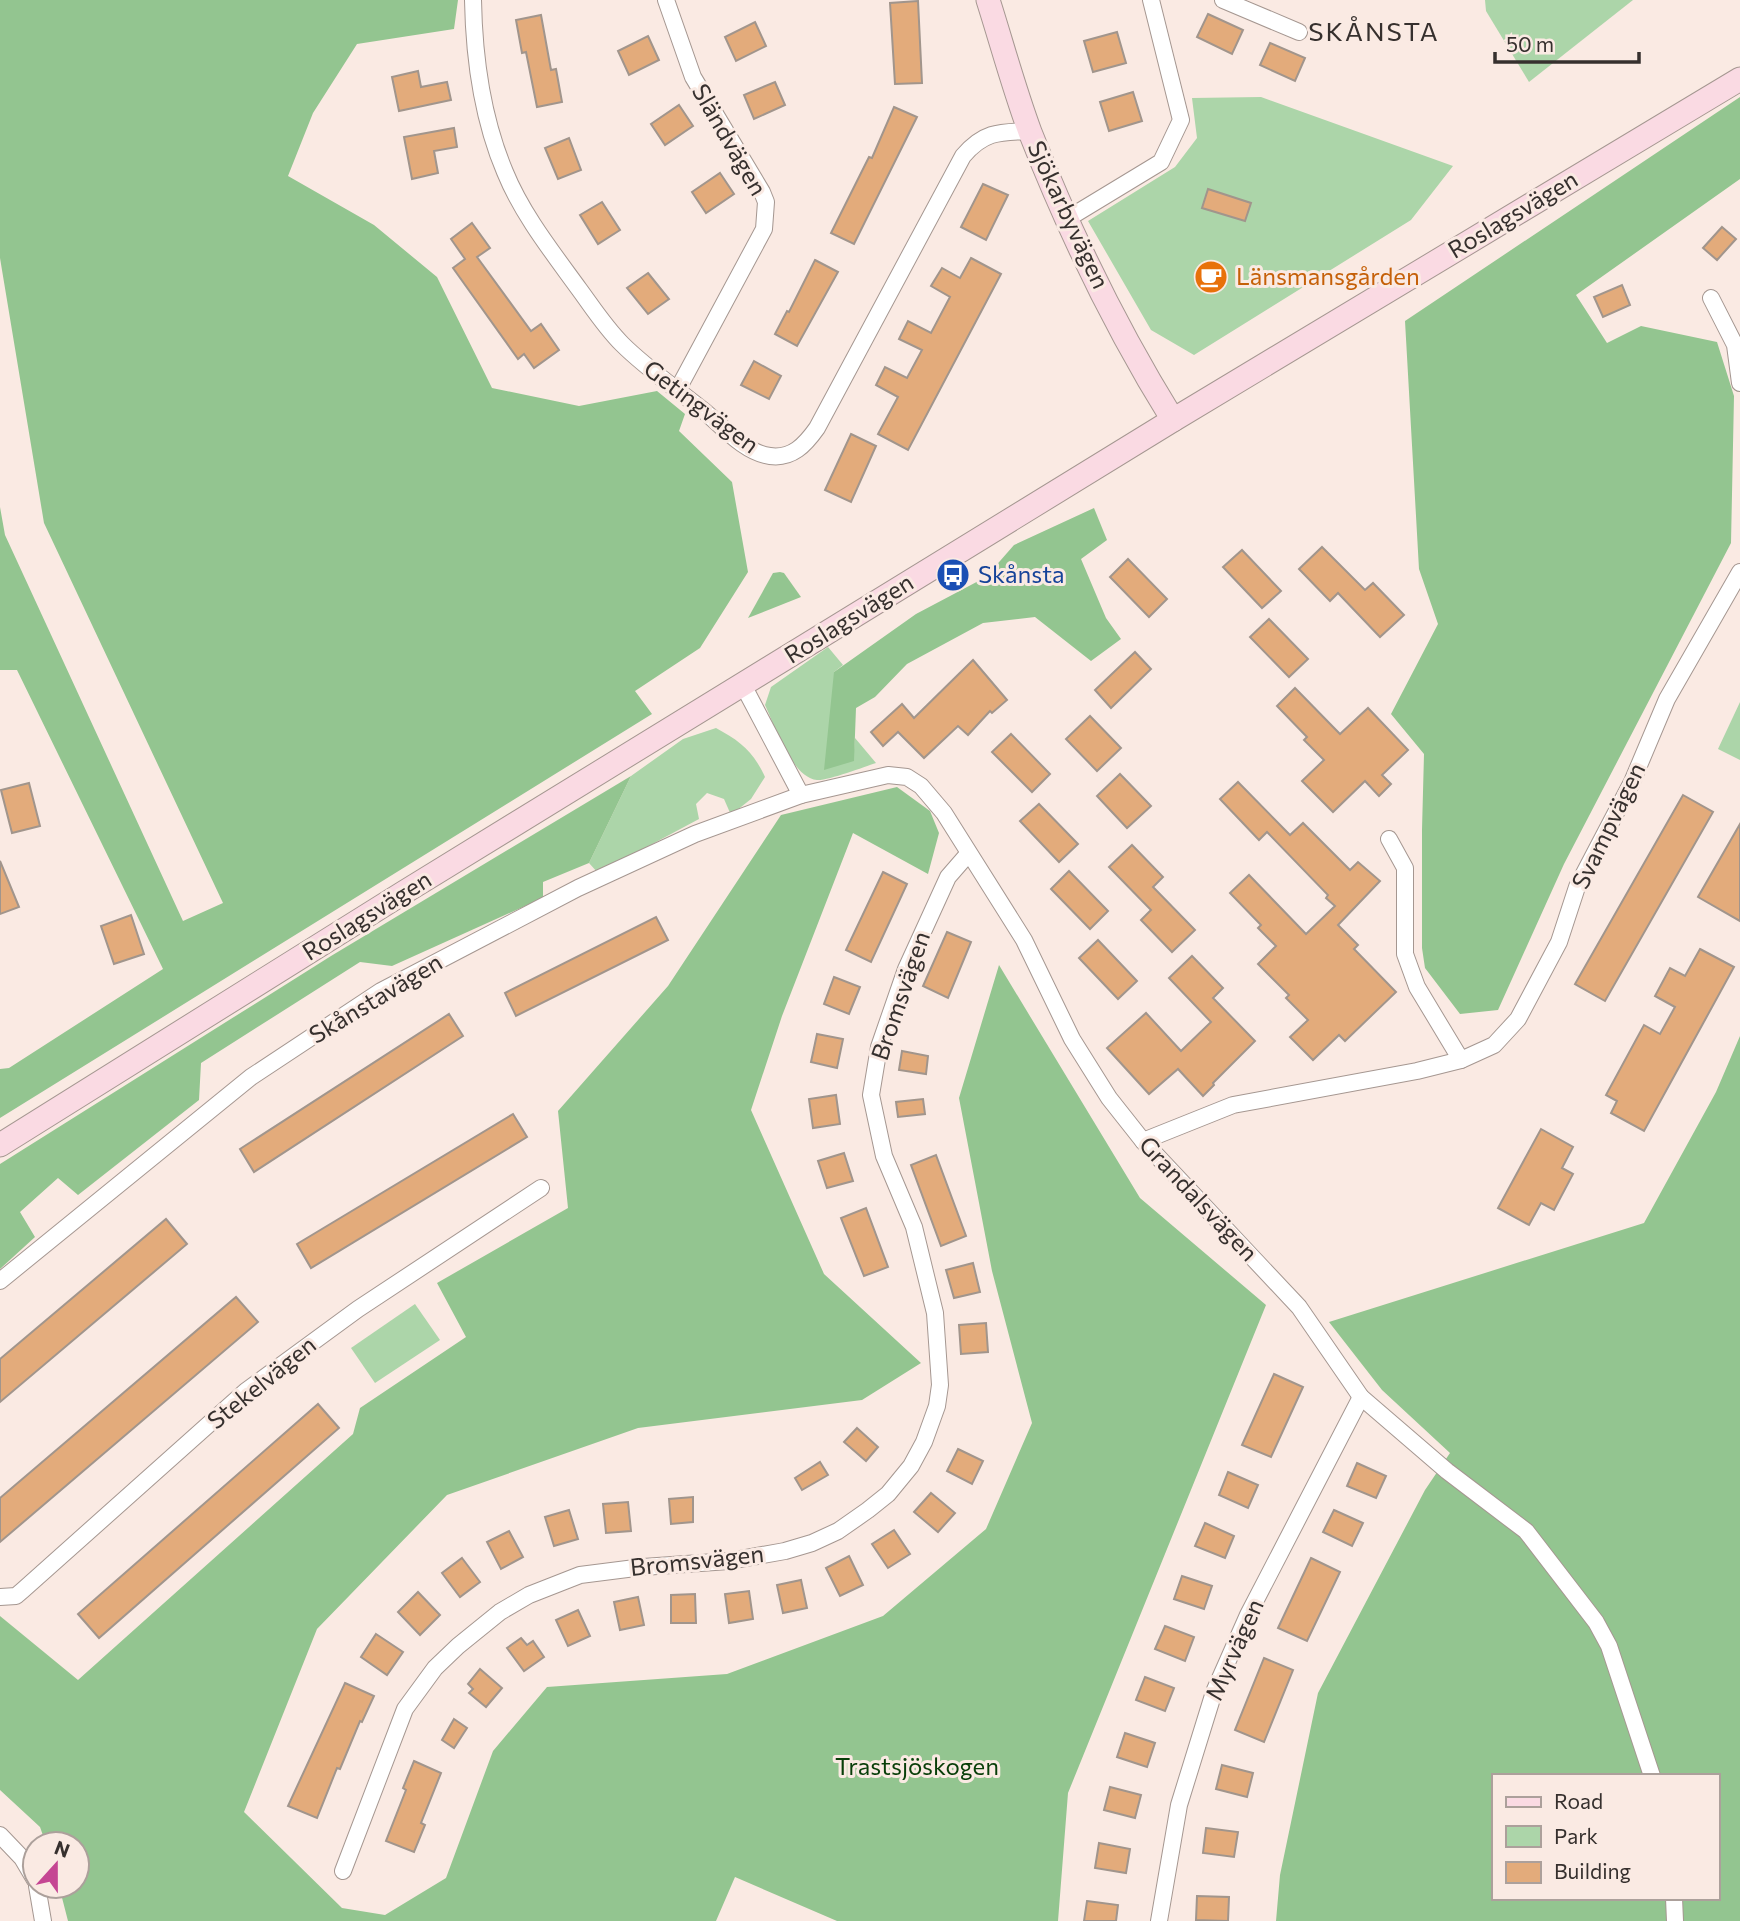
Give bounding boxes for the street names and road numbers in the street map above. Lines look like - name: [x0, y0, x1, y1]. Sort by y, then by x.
- street label: Sländvägen: [687, 78, 774, 200]
- street label: Sjökarbyvägen: [1022, 136, 1116, 293]
- street label: Roslagsvägen: [1442, 164, 1582, 264]
- street label: Getingvägen: [639, 353, 765, 458]
- street label: Roslagsvägen: [778, 567, 918, 669]
- street label: Svampvägen: [1565, 758, 1651, 893]
- street label: Roslagsvägen: [296, 864, 436, 966]
- street label: Bromsvägen: [864, 927, 935, 1064]
- street label: Skånstavägen: [303, 947, 447, 1049]
- street label: Grandalsvägen: [1134, 1130, 1264, 1266]
- street label: Stekelvägen: [201, 1329, 321, 1434]
- street label: Bromsvägen: [629, 1538, 765, 1581]
- street label: Myrvägen: [1198, 1594, 1269, 1705]

